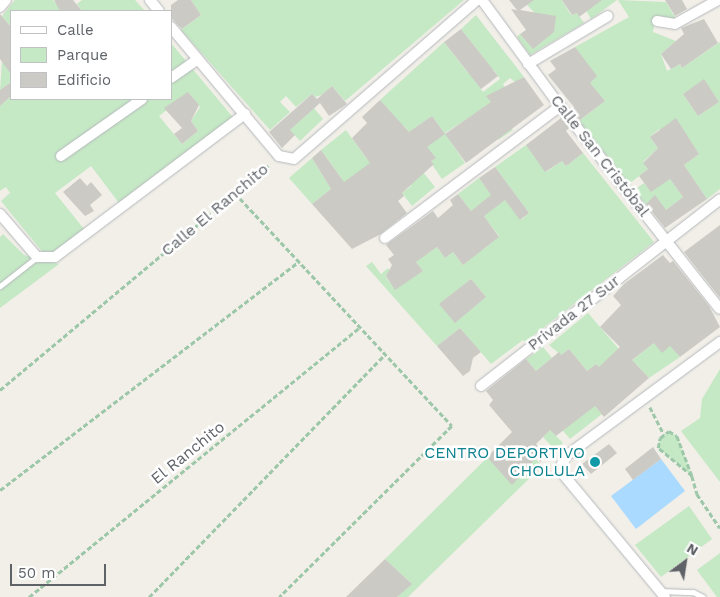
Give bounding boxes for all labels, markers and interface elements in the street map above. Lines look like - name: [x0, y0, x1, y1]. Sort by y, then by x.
- legend: [10, 10, 172, 100]
- text: Calle: [57, 21, 94, 39]
- text: Parque: [57, 46, 108, 64]
- text: Edificio: [57, 71, 111, 89]
- street label: Calle San Cristóbal: [546, 91, 654, 221]
- street label: Calle El Ranchito: [157, 160, 273, 260]
- street label: Privada 27 Sur: [524, 271, 624, 355]
- street label: El Ranchito: [147, 417, 229, 489]
- place label: CENTRO DEPORTIVO CHOLULA: [424, 443, 585, 481]
- marker: CENTRO DEPORTIVO CHOLULA: [589, 456, 601, 468]
- north arrow: [660, 537, 710, 587]
- text: N: [684, 540, 701, 559]
- scale bar: [12, 554, 109, 586]
- text: 50 m: [18, 564, 55, 582]

